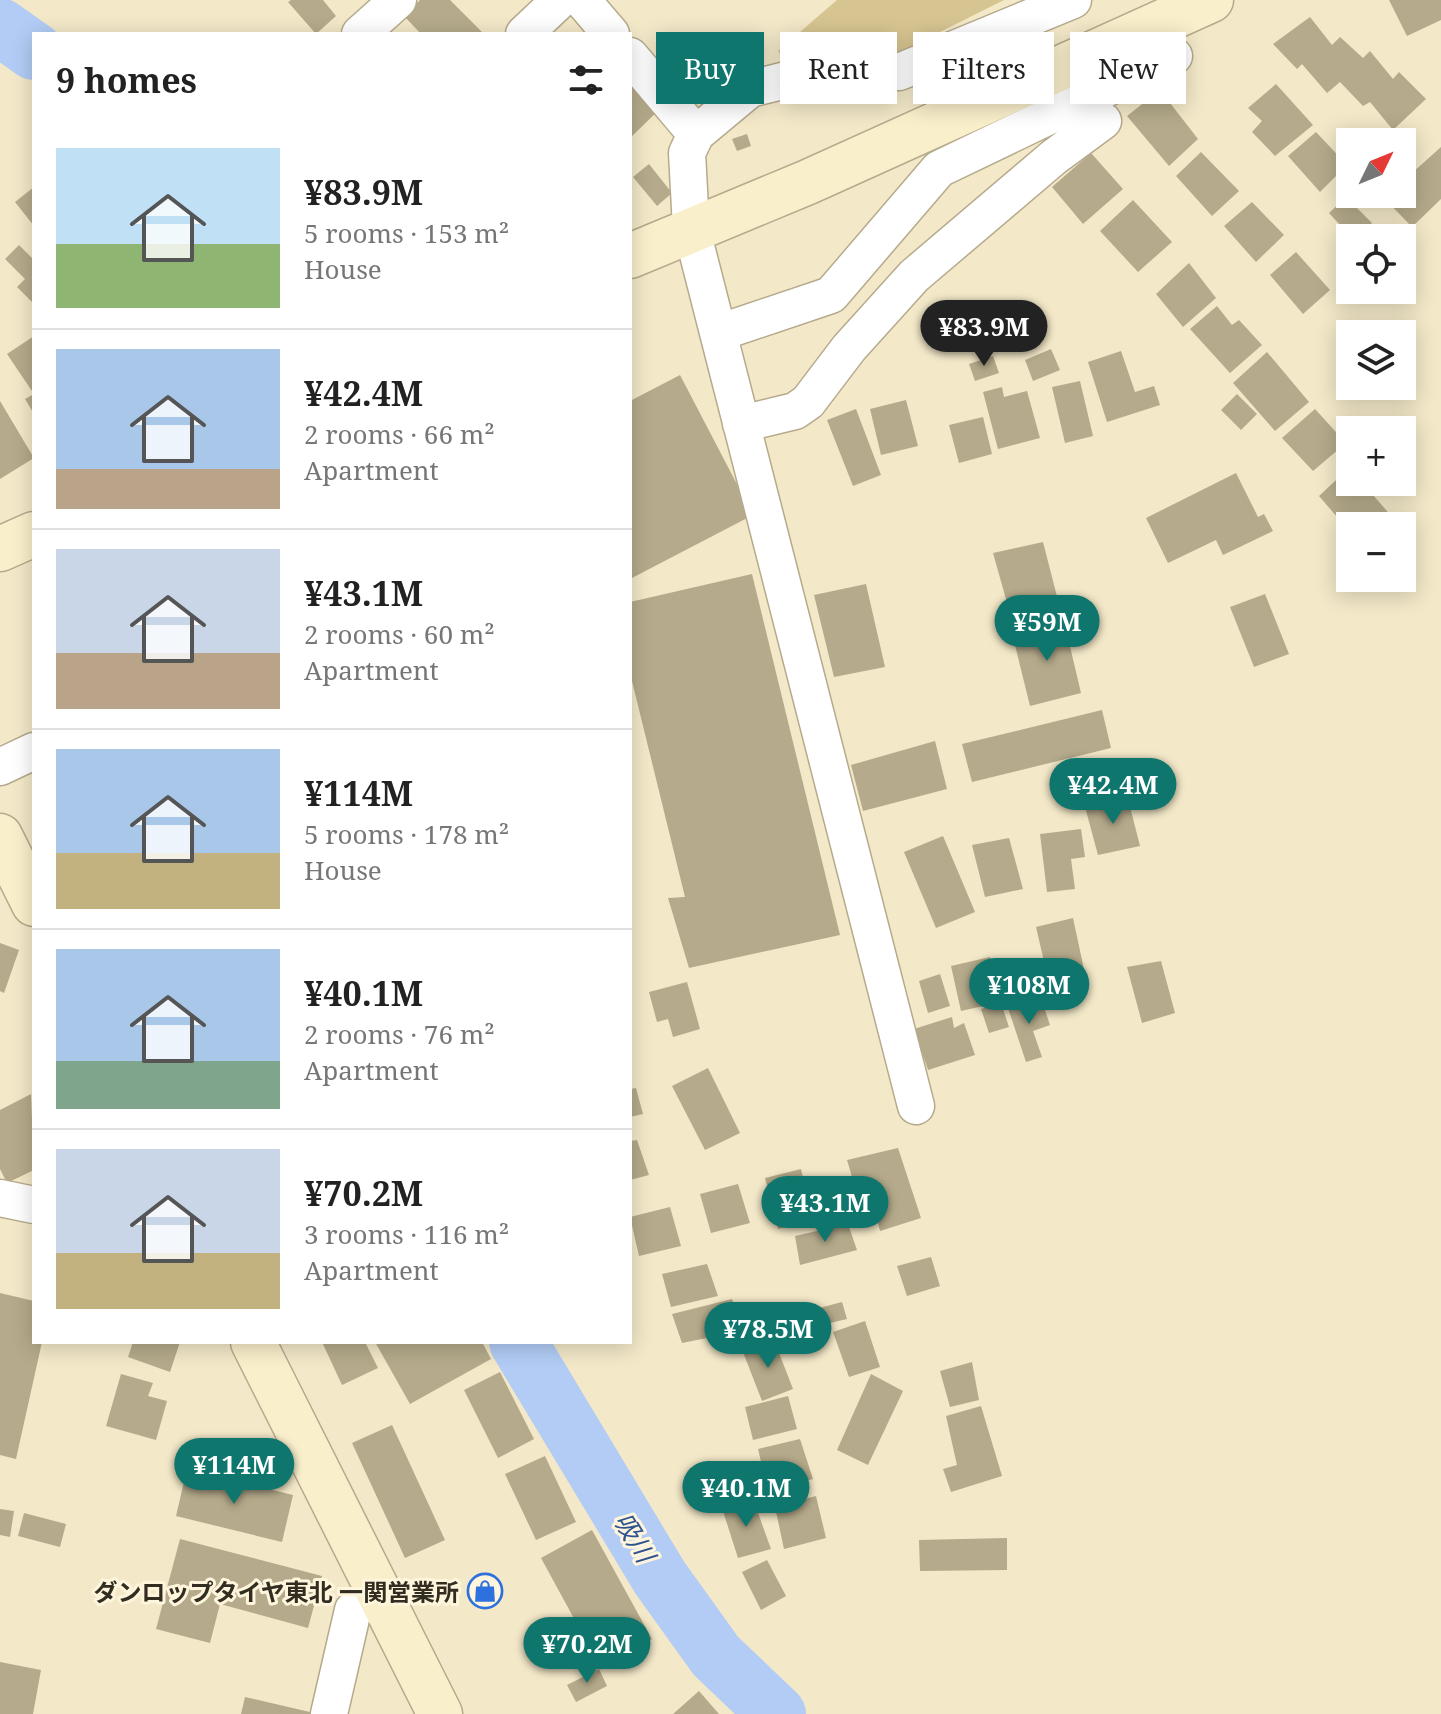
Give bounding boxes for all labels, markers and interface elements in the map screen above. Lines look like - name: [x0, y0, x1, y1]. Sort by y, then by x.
- chip: Buy: [656, 32, 764, 104]
- chip: Rent: [780, 32, 897, 104]
- chip: Filters: [913, 32, 1054, 104]
- chip: New: [1070, 32, 1186, 104]
- text: 9 homes: [56, 57, 197, 103]
- icon: filters: [564, 58, 608, 102]
- north arrow: [1336, 128, 1416, 208]
- map controls: [1336, 128, 1416, 592]
- text: ¥83.9M: [304, 169, 423, 215]
- icon: home: [120, 180, 216, 276]
- text: 5 rooms · 153 m²: [304, 215, 509, 251]
- button: locate: [1336, 224, 1416, 304]
- text: House: [304, 251, 382, 287]
- pin: ¥83.9M: [919, 300, 1049, 368]
- text: ¥83.9M: [938, 308, 1030, 344]
- button: layers: [1336, 320, 1416, 400]
- text: ¥42.4M: [304, 370, 423, 416]
- icon: home: [120, 381, 216, 477]
- text: 2 rooms · 66 m²: [304, 416, 495, 452]
- button: +: [1336, 416, 1416, 496]
- text: Apartment: [304, 452, 439, 488]
- button: −: [1336, 512, 1416, 592]
- text: ¥43.1M: [304, 570, 423, 616]
- icon: home: [120, 581, 216, 677]
- pin: ¥59M: [1000, 595, 1094, 663]
- text: ¥59M: [1013, 603, 1081, 639]
- text: 2 rooms · 60 m²: [304, 616, 495, 652]
- text: Apartment: [304, 652, 439, 688]
- pin: ¥42.4M: [1048, 758, 1178, 826]
- text: ¥42.4M: [1067, 766, 1159, 802]
- text: ¥114M: [304, 770, 413, 816]
- icon: home: [120, 781, 216, 877]
- text: 5 rooms · 178 m²: [304, 816, 509, 852]
- text: House: [304, 852, 382, 888]
- pin: ¥108M: [973, 958, 1085, 1026]
- text: ¥108M: [987, 966, 1071, 1002]
- text: ¥40.1M: [304, 970, 423, 1016]
- icon: home: [120, 981, 216, 1077]
- text: 2 rooms · 76 m²: [304, 1016, 495, 1052]
- text: Apartment: [304, 1052, 439, 1088]
- text: ¥70.2M: [304, 1170, 423, 1216]
- pin: ¥43.1M: [760, 1176, 890, 1244]
- icon: home: [120, 1181, 216, 1277]
- text: ¥43.1M: [779, 1184, 871, 1220]
- text: 3 rooms · 116 m²: [304, 1216, 509, 1252]
- text: Apartment: [304, 1252, 439, 1288]
- pin: ¥78.5M: [703, 1302, 833, 1370]
- text: ¥78.5M: [722, 1310, 814, 1346]
- pin: ¥114M: [178, 1438, 290, 1506]
- text: ¥114M: [192, 1446, 276, 1482]
- pin: ¥40.1M: [681, 1461, 811, 1529]
- text: ¥40.1M: [700, 1469, 792, 1505]
- water label: 吸川: [606, 1505, 665, 1571]
- shop icon: ダンロップタイヤ東北 一関営業所: [466, 1572, 504, 1610]
- place label: ダンロップタイヤ東北 一関営業所: [93, 1575, 459, 1608]
- pin: ¥70.2M: [522, 1617, 652, 1685]
- text: ¥70.2M: [541, 1625, 633, 1661]

